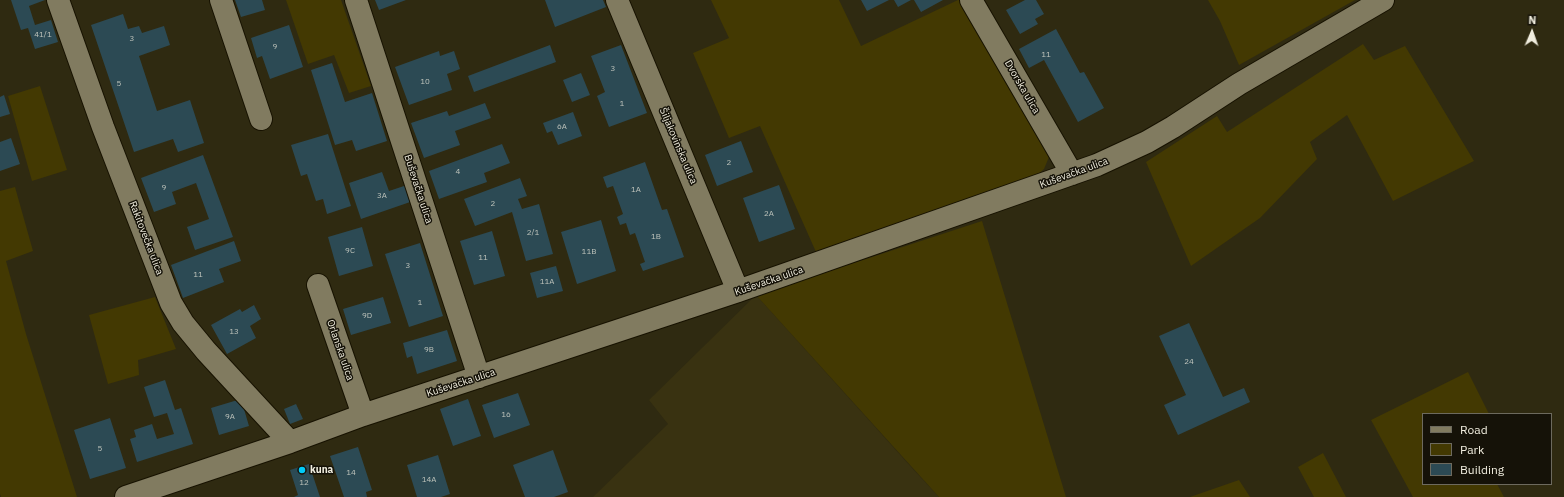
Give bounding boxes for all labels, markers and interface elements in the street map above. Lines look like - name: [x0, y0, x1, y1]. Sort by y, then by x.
- north arrow: [1512, 12, 1552, 52]
- text: N: [1528, 13, 1537, 27]
- house number: 41/1: [34, 30, 52, 40]
- house number: 3: [130, 34, 134, 44]
- house number: 9: [273, 42, 277, 52]
- house number: 11: [1041, 50, 1051, 60]
- street label: Dvorska ulica: [1002, 58, 1042, 116]
- house number: 3: [611, 64, 615, 74]
- house number: 10: [420, 77, 430, 87]
- house number: 5: [117, 79, 121, 89]
- house number: 1: [620, 99, 624, 109]
- street label: Šiljakovinska ulica: [657, 106, 699, 186]
- house number: 6A: [557, 122, 567, 132]
- street label: Buševačka ulica: [401, 153, 435, 225]
- street label: Kuševačka ulica: [1038, 155, 1110, 191]
- house number: 2: [727, 158, 731, 168]
- house number: 4: [456, 167, 460, 177]
- house number: 9: [162, 183, 166, 193]
- house number: 1A: [631, 185, 641, 195]
- house number: 3A: [377, 191, 387, 201]
- street label: Rakitovečka ulica: [126, 199, 166, 277]
- house number: 2: [491, 199, 495, 209]
- house number: 2A: [764, 209, 774, 219]
- house number: 2/1: [527, 228, 539, 238]
- house number: 1B: [651, 232, 661, 242]
- house number: 9C: [345, 246, 355, 256]
- house number: 11B: [582, 247, 596, 257]
- house number: 11: [478, 253, 488, 263]
- house number: 3: [406, 261, 410, 271]
- street label: Kuševačka ulica: [733, 264, 805, 298]
- house number: 11: [193, 270, 203, 280]
- house number: 11A: [540, 277, 554, 287]
- house number: 1: [418, 298, 422, 308]
- house number: 9D: [362, 311, 372, 321]
- street label: Orlanska ulica: [324, 318, 356, 382]
- house number: 13: [229, 327, 239, 337]
- house number: 9B: [424, 345, 434, 355]
- house number: 24: [1184, 357, 1194, 367]
- street label: Kuševačka ulica: [425, 366, 497, 400]
- house number: 16: [501, 410, 511, 420]
- house number: 9A: [225, 412, 235, 422]
- legend: [1422, 413, 1552, 485]
- text: Road: [1460, 422, 1488, 437]
- text: Park: [1460, 442, 1484, 457]
- house number: 5: [98, 444, 102, 454]
- text: Building: [1460, 462, 1504, 477]
- place label: kuna: [310, 464, 333, 476]
- marker: kuna: [297, 465, 307, 475]
- house number: 14: [346, 468, 356, 478]
- house number: 14A: [422, 475, 436, 485]
- house number: 12: [299, 478, 309, 488]

